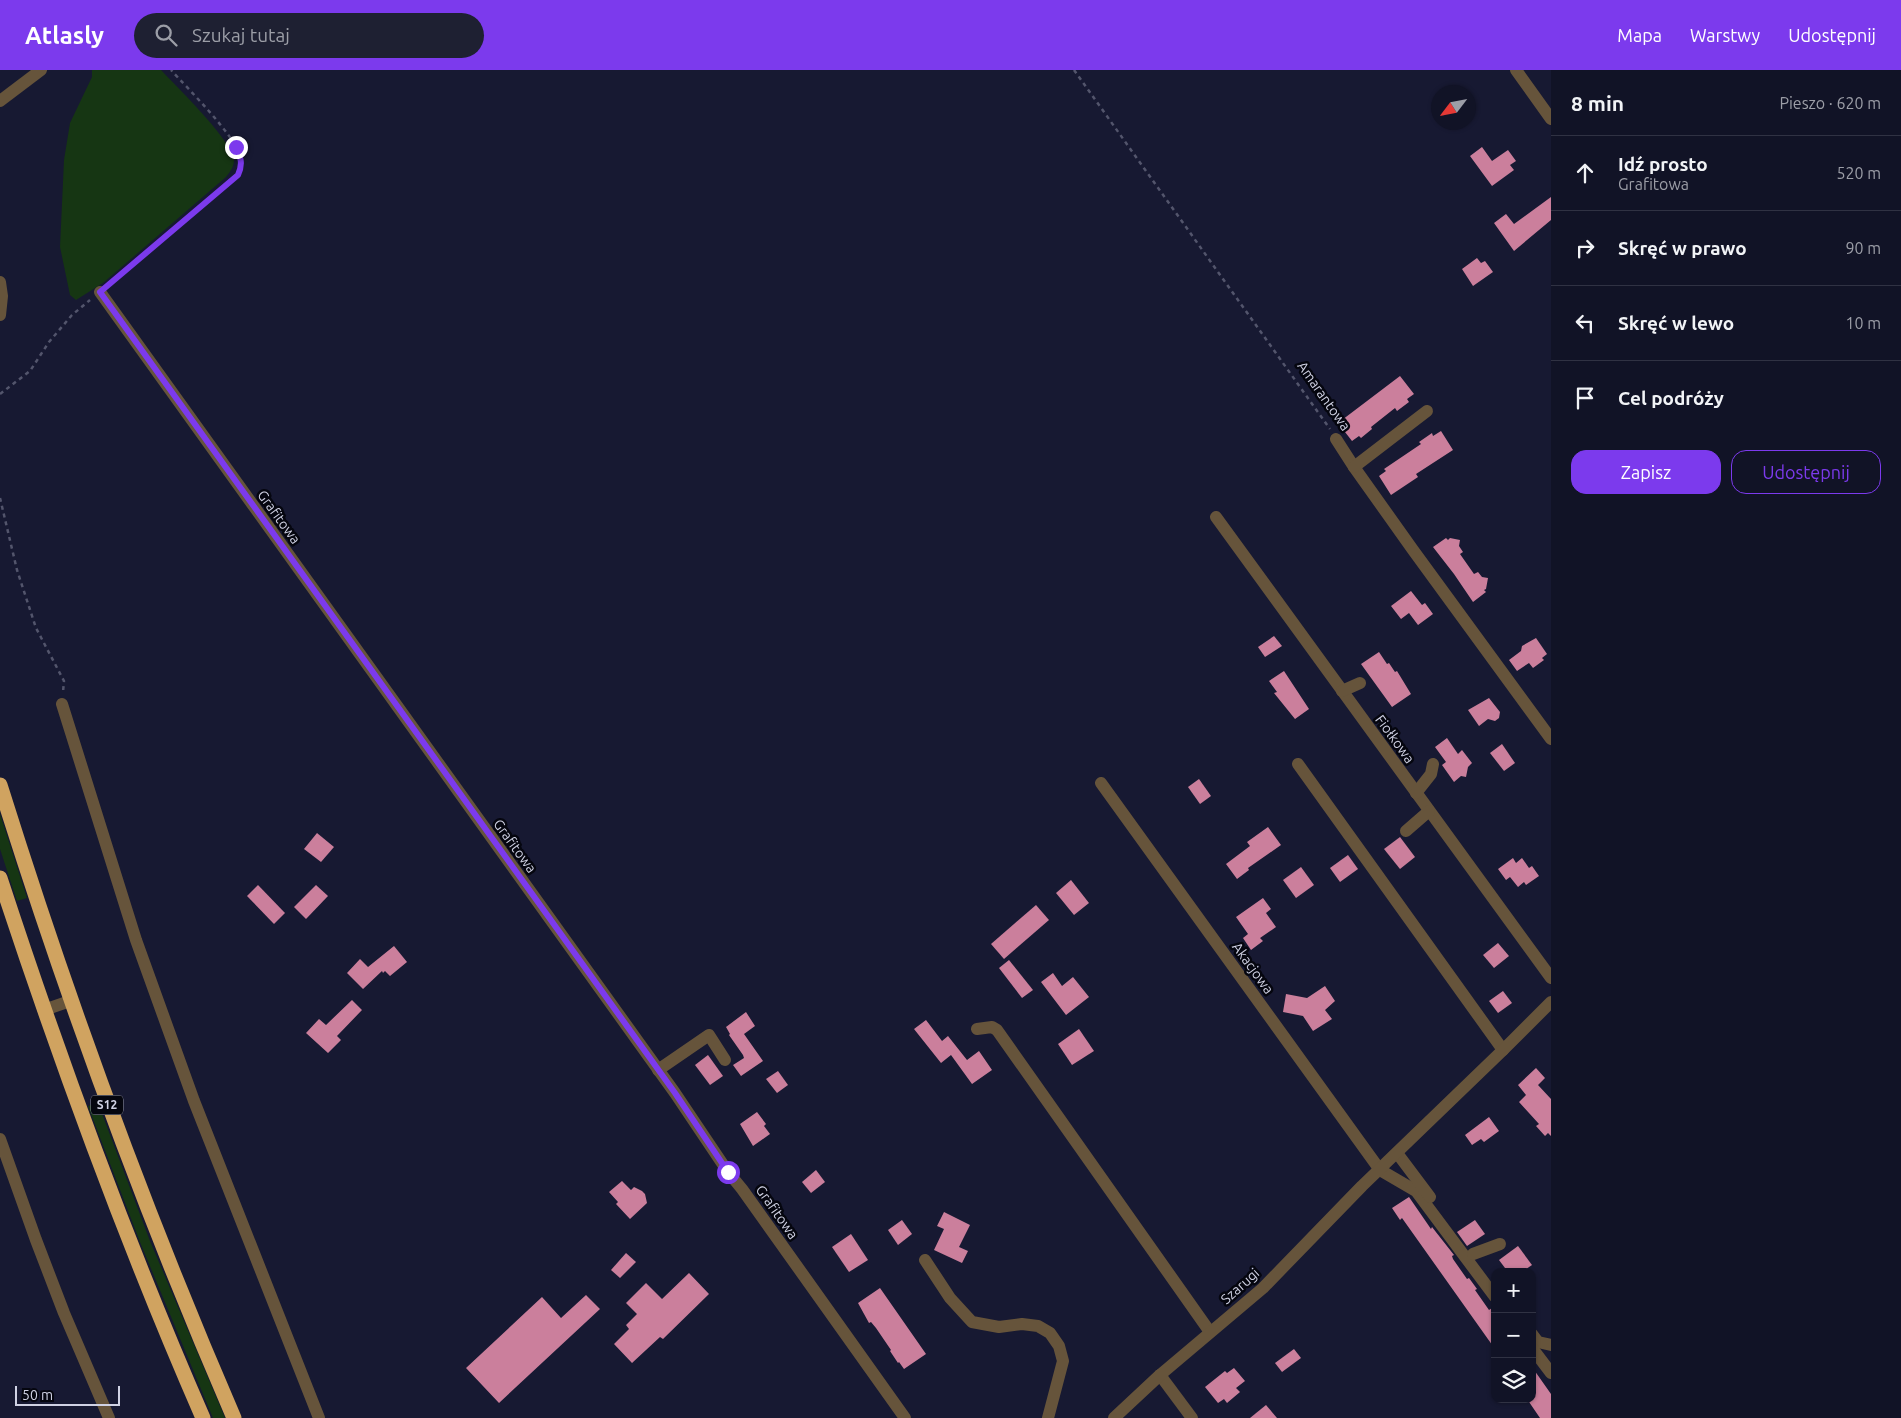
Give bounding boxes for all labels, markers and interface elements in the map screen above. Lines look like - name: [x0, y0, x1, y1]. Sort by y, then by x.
- search box: [134, 13, 484, 58]
- icon: search: [152, 21, 180, 49]
- text: Atlasly: [25, 22, 104, 49]
- text: Szukaj tutaj: [192, 24, 290, 46]
- text: Mapa: [1617, 25, 1662, 45]
- text: Warstwy: [1690, 25, 1760, 45]
- text: Udostępnij: [1788, 25, 1876, 45]
- north arrow: [1431, 85, 1476, 130]
- text: 8 min: [1571, 91, 1624, 115]
- text: Pieszo · 620 m: [1779, 94, 1881, 112]
- route end: [225, 136, 248, 159]
- text: Idź prosto: [1618, 153, 1708, 175]
- icon: ahead: [1571, 159, 1599, 187]
- text: 520 m: [1836, 164, 1881, 182]
- text: Grafitowa: [1618, 175, 1689, 193]
- icon: right: [1571, 234, 1599, 262]
- text: Skręć w prawo: [1618, 237, 1747, 259]
- text: 90 m: [1845, 239, 1881, 257]
- icon: left: [1571, 309, 1599, 337]
- text: Skręć w lewo: [1618, 312, 1734, 334]
- text: 10 m: [1845, 314, 1881, 332]
- street label: Amarantowa: [1294, 358, 1354, 434]
- icon: arrive: [1571, 384, 1599, 412]
- text: Cel podróży: [1618, 387, 1724, 409]
- button: Zapisz: [1571, 450, 1721, 494]
- button: Udostępnij: [1731, 450, 1881, 494]
- street label: Grafitowa: [254, 487, 304, 547]
- street label: Fiołkowa: [1372, 712, 1418, 766]
- street label: Grafitowa: [490, 816, 540, 876]
- street label: Akacjowa: [1229, 939, 1277, 997]
- road number: S12: [91, 1096, 123, 1114]
- route start: [717, 1161, 740, 1184]
- street label: Grafitowa: [753, 1182, 801, 1242]
- street label: Szarugi: [1218, 1265, 1262, 1307]
- map controls: [1491, 1268, 1536, 1403]
- button: +: [1491, 1268, 1536, 1313]
- button: −: [1491, 1313, 1536, 1358]
- button: layers: [1491, 1358, 1536, 1403]
- scale bar: [15, 1383, 120, 1406]
- text: 50 m: [22, 1387, 53, 1403]

